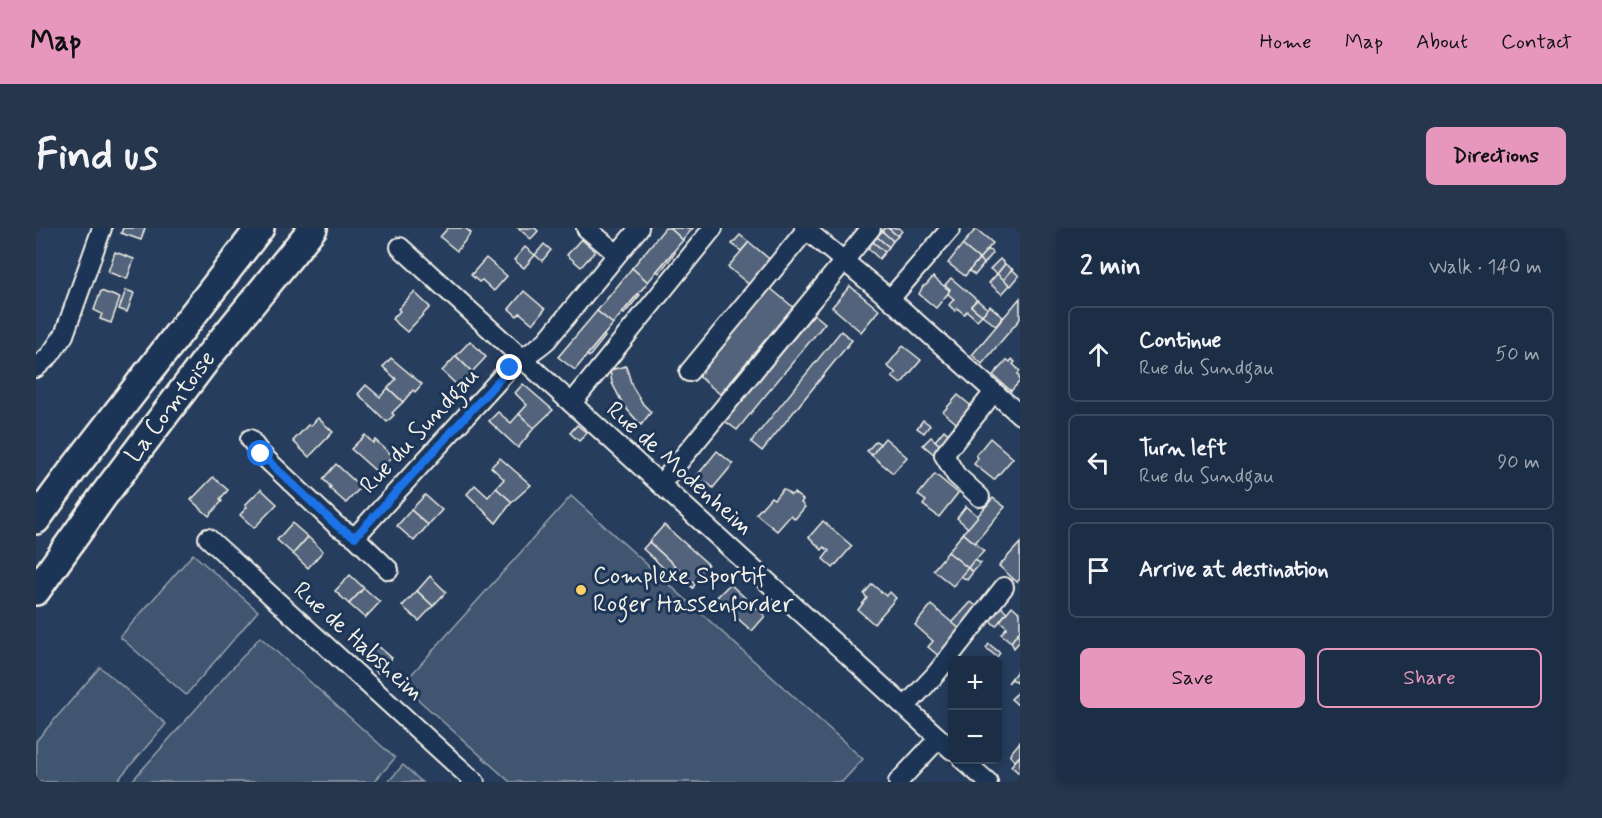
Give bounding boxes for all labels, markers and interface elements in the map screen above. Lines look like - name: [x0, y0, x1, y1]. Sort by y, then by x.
- text: Map: [30, 24, 81, 61]
- text: Home: [1260, 28, 1312, 56]
- text: Map: [1345, 28, 1383, 56]
- text: About: [1416, 28, 1468, 56]
- text: Contact: [1501, 28, 1572, 56]
- button: Directions: [1426, 127, 1566, 185]
- text: Find us: [36, 129, 158, 184]
- text: 2 min: [1080, 250, 1141, 284]
- text: Walk · 140 m: [1429, 254, 1542, 281]
- text: Continue: [1139, 327, 1221, 355]
- icon: ahead: [1082, 338, 1115, 371]
- text: 50 m: [1495, 341, 1540, 368]
- street label: La Comtoise: [119, 345, 223, 469]
- route end: [496, 354, 522, 380]
- text: Rue du Sundgau: [1139, 355, 1274, 382]
- street label: Rue du Sundgau: [353, 361, 489, 503]
- street label: Rue de Modenheim: [599, 395, 759, 543]
- text: Turn left: [1139, 435, 1227, 463]
- route start: [247, 440, 273, 466]
- icon: left: [1082, 446, 1115, 479]
- text: 90 m: [1497, 449, 1540, 476]
- text: Rue du Sundgau: [1139, 463, 1274, 490]
- icon: arrive: [1082, 554, 1115, 587]
- text: Arrive at destination: [1139, 556, 1329, 584]
- place label: Complexe Sportif Roger Hassenforder: [593, 561, 794, 623]
- street label: Rue de Habsheim: [286, 575, 430, 709]
- marker: Complexe Sportif Roger Hassenforder: [574, 583, 588, 597]
- button: Save: [1080, 648, 1305, 708]
- button: Share: [1317, 648, 1542, 708]
- map controls: [948, 656, 1002, 764]
- button: +: [948, 656, 1002, 710]
- button: −: [948, 710, 1002, 764]

